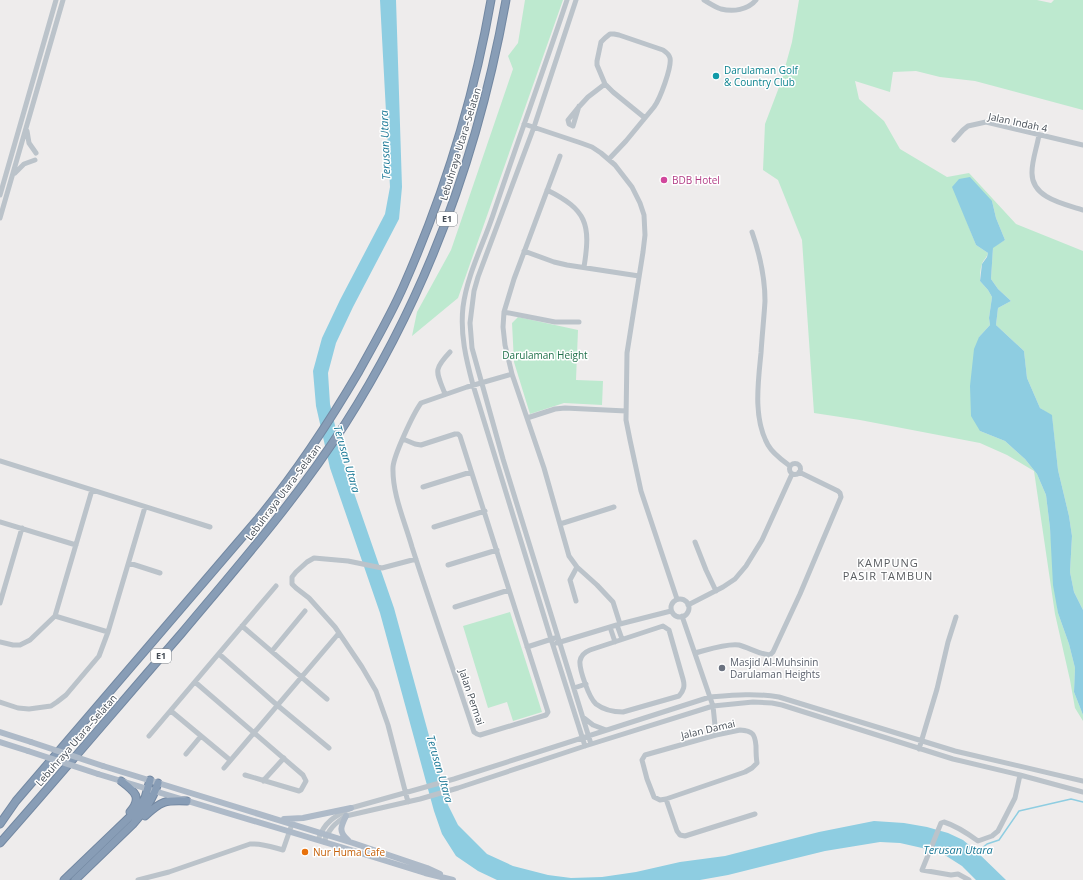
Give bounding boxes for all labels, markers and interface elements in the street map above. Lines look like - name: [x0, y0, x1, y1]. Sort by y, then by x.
- place label: Darulaman Golf & Country Club: [724, 63, 798, 89]
- marker: Darulaman Golf & Country Club: [711, 71, 721, 81]
- street label: Lebuhraya Utara–Selatan: [436, 86, 484, 202]
- street label: Jalan Indah 4: [986, 109, 1049, 135]
- water label: Terusan Utara: [376, 110, 393, 180]
- place label: BDB Hotel: [672, 173, 720, 187]
- marker: BDB Hotel: [659, 175, 669, 185]
- road number: E1: [437, 212, 457, 226]
- park label: Darulaman Height: [502, 348, 588, 362]
- water label: Terusan Utara: [331, 423, 364, 494]
- street label: Lebuhraya Utara–Selatan: [242, 441, 324, 543]
- district label: KAMPUNG PASIR TAMBUN: [843, 555, 933, 583]
- road number: E1: [151, 649, 171, 663]
- place label: Masjid Al-Muhsinin Darulaman Heights: [730, 655, 820, 681]
- marker: Masjid Al-Muhsinin Darulaman Heights: [717, 663, 727, 673]
- street label: Jalan Permai: [456, 666, 488, 727]
- street label: Lebuhraya Utara–Selatan: [32, 691, 120, 789]
- street label: Jalan Damai: [679, 716, 736, 742]
- water label: Terusan Utara: [424, 733, 457, 804]
- water label: Terusan Utara: [923, 842, 993, 857]
- place label: Nur Huma Cafe: [313, 845, 385, 859]
- marker: Nur Huma Cafe: [300, 847, 310, 857]

